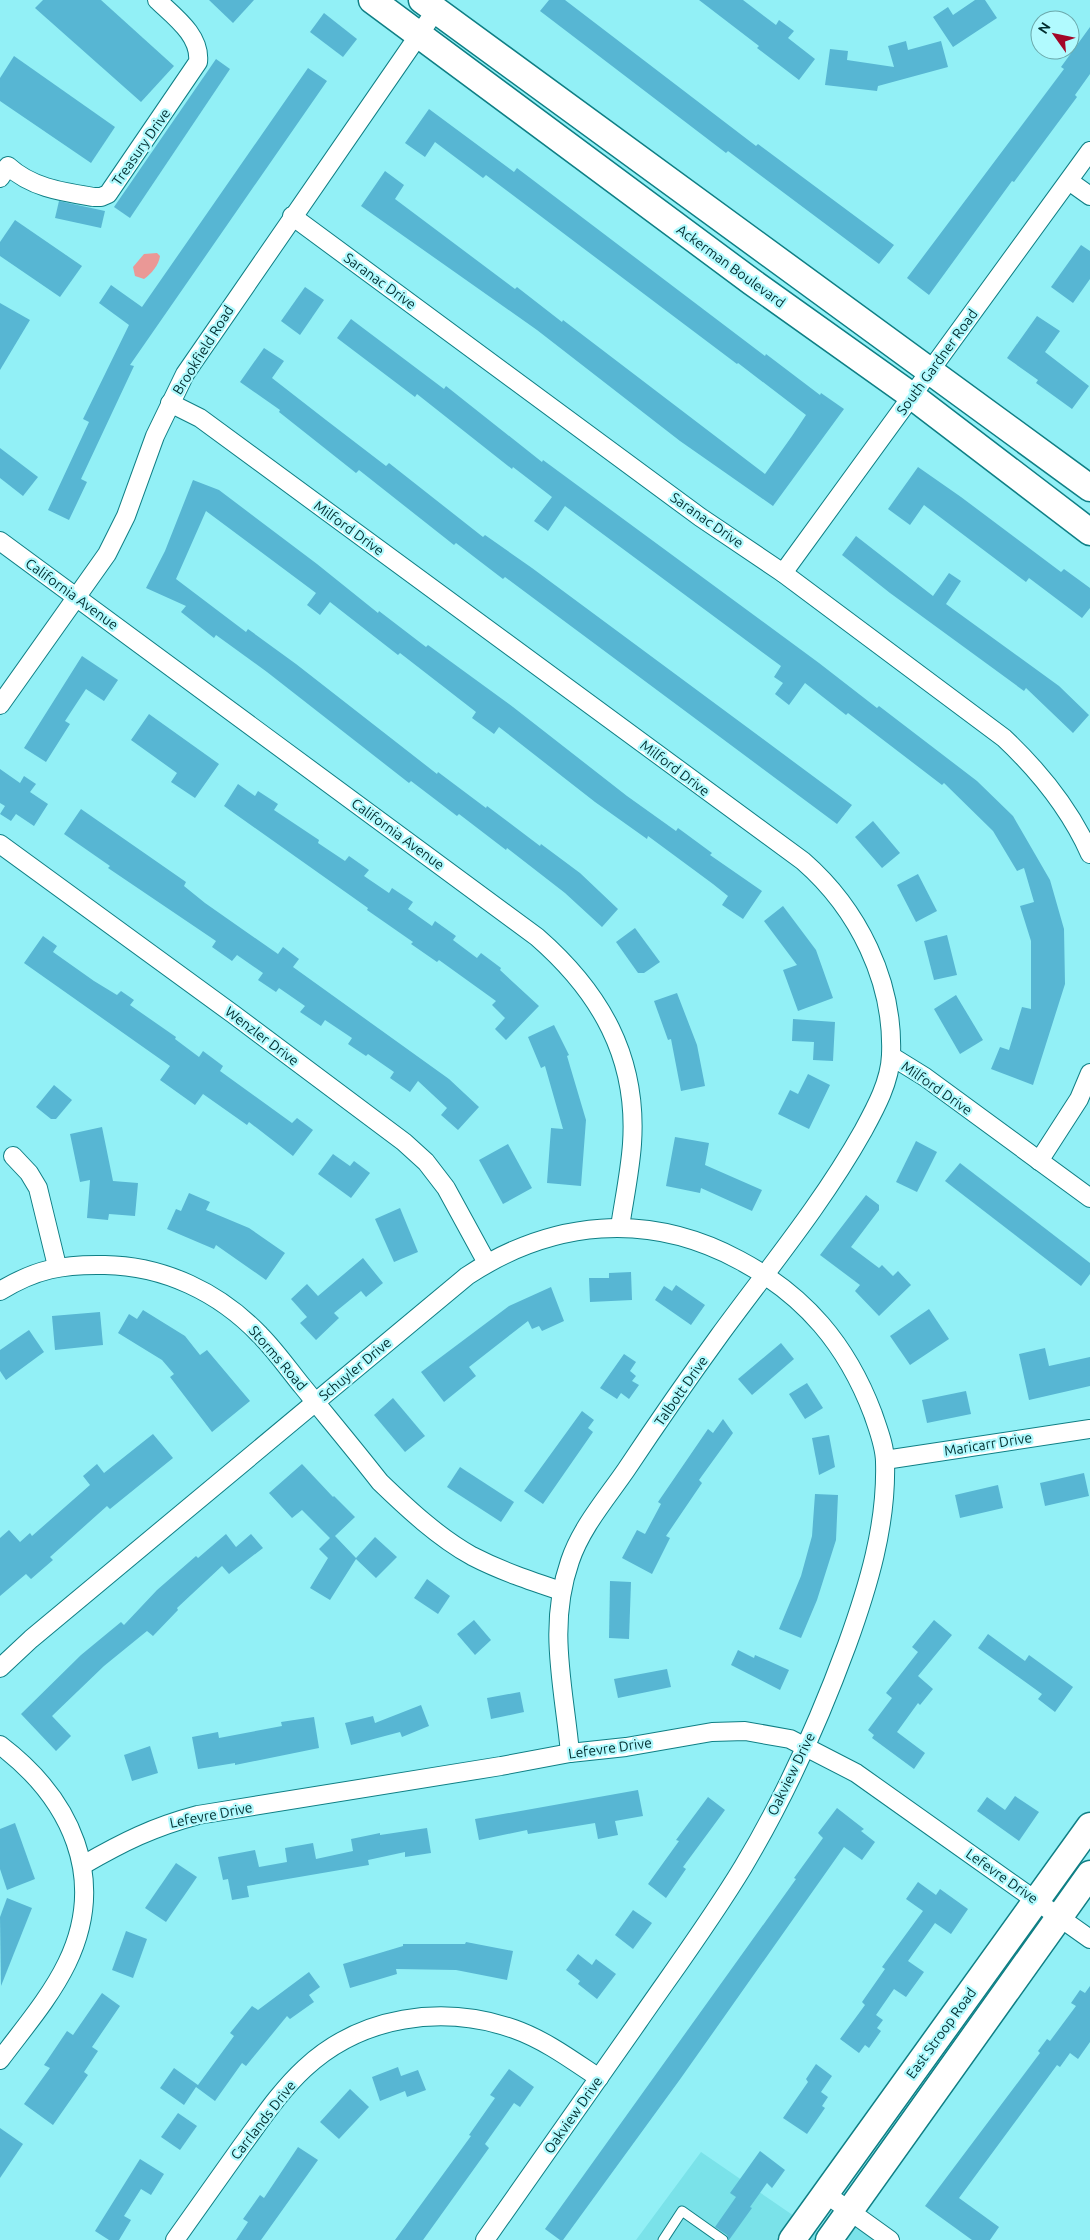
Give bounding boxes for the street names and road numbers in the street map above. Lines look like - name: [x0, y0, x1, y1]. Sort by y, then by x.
- street label: Treasury Drive: [109, 105, 173, 189]
- street label: Ackerman Boulevard: [674, 221, 788, 311]
- street label: Saranac Drive: [341, 250, 419, 312]
- street label: Brookfield Road: [169, 303, 237, 397]
- street label: South Gardner Road: [893, 306, 981, 418]
- street label: Saranac Drive: [668, 489, 746, 551]
- street label: Milford Drive: [311, 497, 387, 559]
- street label: California Avenue: [23, 555, 121, 633]
- street label: Milford Drive: [637, 737, 713, 799]
- street label: California Avenue: [349, 795, 447, 873]
- street label: Wenzler Drive: [222, 1003, 302, 1069]
- street label: Milford Drive: [899, 1058, 975, 1118]
- street label: Storms Road: [246, 1323, 310, 1393]
- street label: Schuyler Drive: [316, 1334, 394, 1404]
- street label: Talbott Drive: [651, 1353, 711, 1429]
- street label: Maricarr Drive: [943, 1429, 1033, 1459]
- street label: Oakview Drive: [764, 1730, 818, 1818]
- street label: Lefevre Drive: [567, 1734, 653, 1762]
- street label: Lefevre Drive: [168, 1799, 254, 1831]
- street label: Lefevre Drive: [963, 1845, 1041, 1907]
- street label: East Stroop Road: [903, 1985, 979, 2081]
- street label: Oakview Drive: [541, 2073, 605, 2157]
- street label: Carrlands Drive: [227, 2077, 299, 2163]

